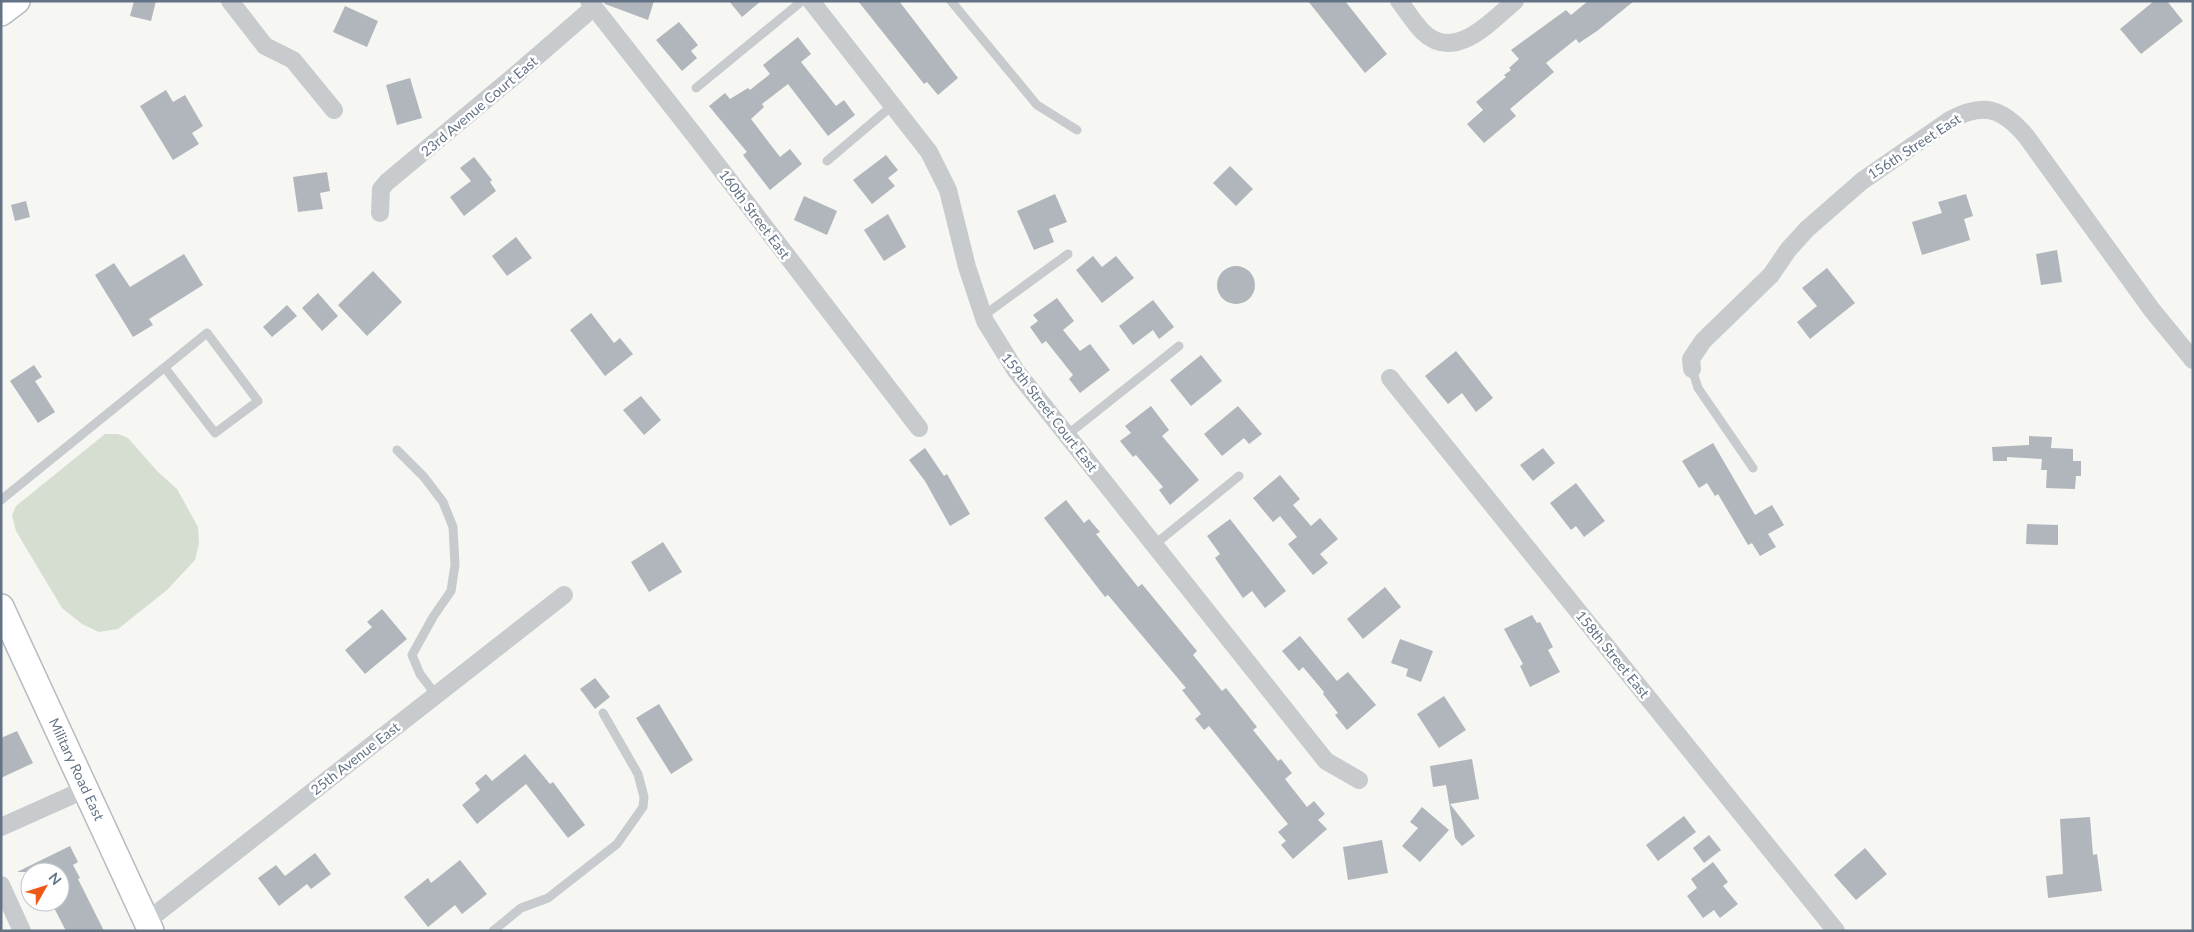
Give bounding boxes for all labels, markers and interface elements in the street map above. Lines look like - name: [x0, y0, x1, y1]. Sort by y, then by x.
- street label: 23rd Avenue Court East: [417, 52, 541, 160]
- street label: 156th Street East: [1864, 110, 1964, 182]
- street label: 160th Street East: [716, 166, 794, 262]
- street label: 159th Street Court East: [998, 349, 1102, 475]
- street label: 158th Street East: [1573, 607, 1653, 701]
- street label: Military Road East: [46, 715, 108, 823]
- street label: 25th Avenue East: [307, 718, 403, 798]
- north arrow: [20, 862, 70, 912]
- text: N: [45, 869, 65, 888]

